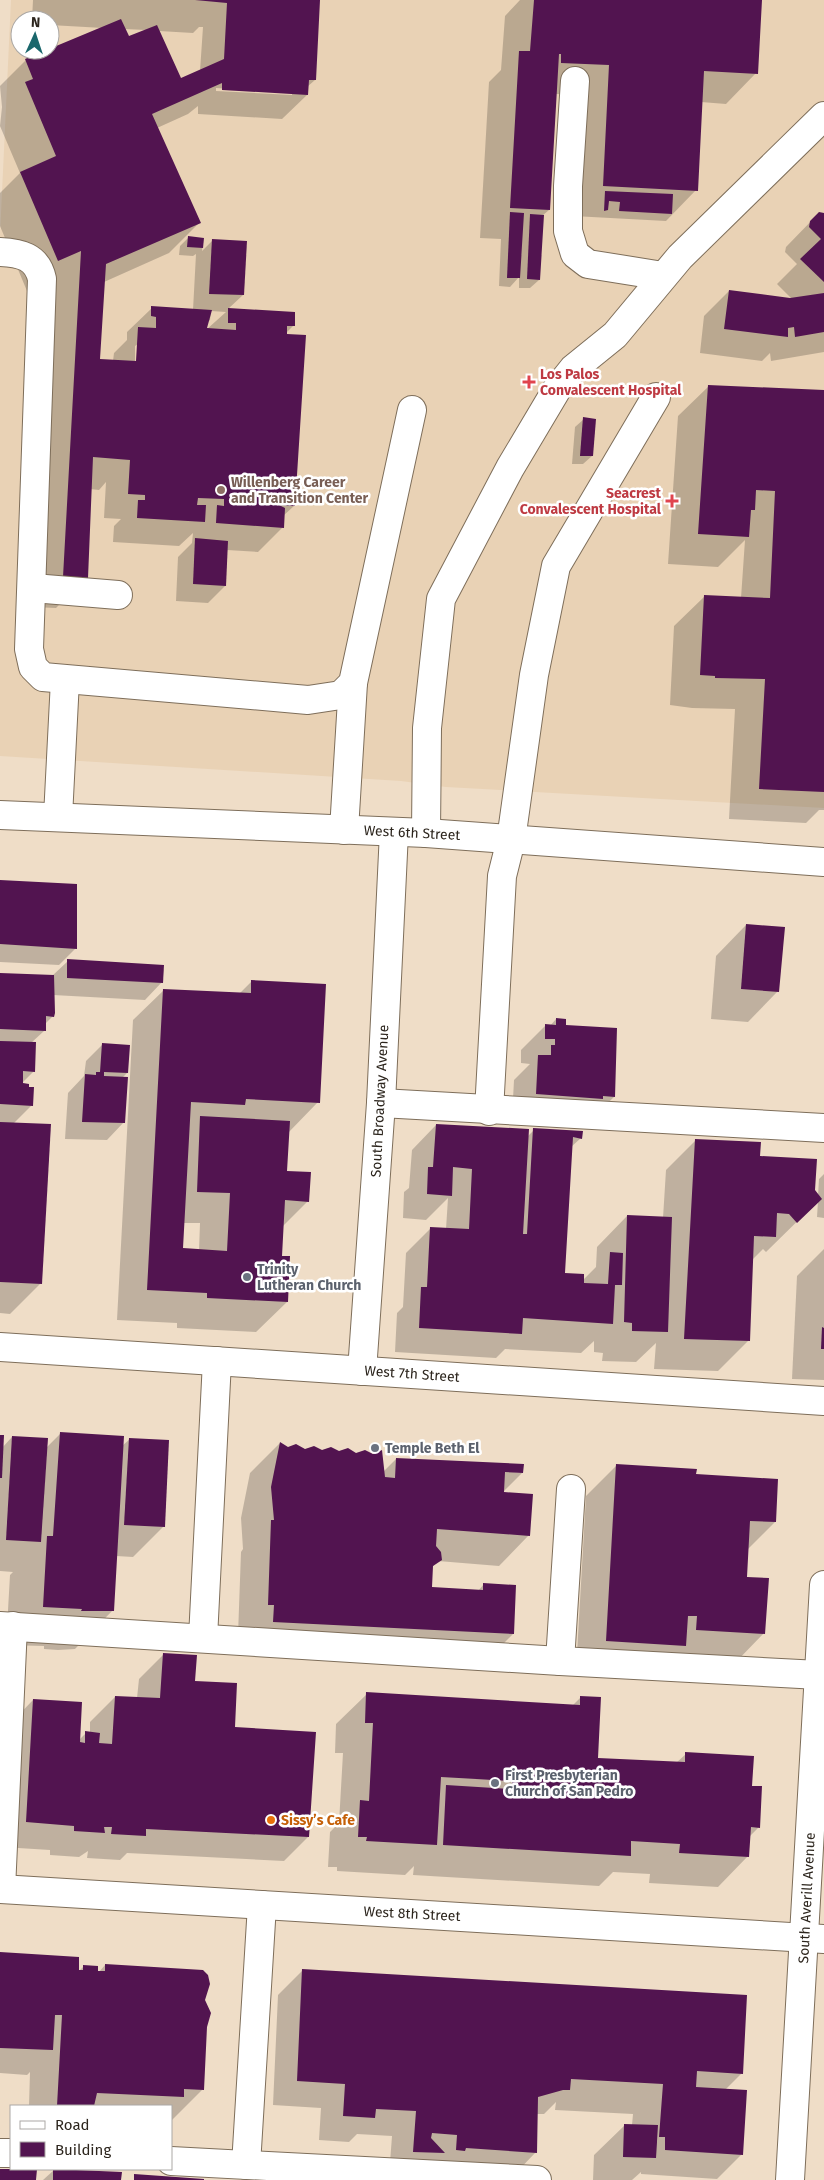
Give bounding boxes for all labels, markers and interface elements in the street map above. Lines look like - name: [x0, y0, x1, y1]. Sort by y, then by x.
- north arrow: [10, 10, 60, 60]
- text: N: [31, 14, 41, 31]
- place label: Los Palos Convalescent Hospital: [540, 366, 682, 399]
- marker: Los Palos Convalescent Hospital: [522, 375, 536, 389]
- place label: Willenberg Career and Transition Center: [231, 474, 369, 507]
- marker: Willenberg Career and Transition Center: [215, 484, 227, 496]
- place label: Seacrest Convalescent Hospital: [520, 485, 662, 518]
- marker: Seacrest Convalescent Hospital: [665, 494, 679, 508]
- street label: West 6th Street: [363, 822, 462, 844]
- street label: South Broadway Avenue: [368, 1024, 392, 1178]
- place label: Trinity Lutheran Church: [257, 1261, 361, 1294]
- marker: Trinity Lutheran Church: [241, 1271, 253, 1283]
- street label: West 7th Street: [364, 1362, 461, 1386]
- place label: Temple Beth El: [385, 1440, 480, 1457]
- marker: Temple Beth El: [369, 1442, 381, 1454]
- place label: First Presbyterian Church of San Pedro: [505, 1767, 633, 1800]
- marker: First Presbyterian Church of San Pedro: [489, 1777, 501, 1789]
- place label: Sissy’s Cafe: [281, 1812, 355, 1829]
- marker: Sissy’s Cafe: [265, 1814, 277, 1826]
- street label: South Averill Avenue: [795, 1832, 819, 1964]
- street label: West 8th Street: [363, 1903, 462, 1925]
- legend: [10, 2105, 172, 2170]
- text: Road: [55, 2116, 90, 2134]
- text: Building: [55, 2141, 111, 2159]

